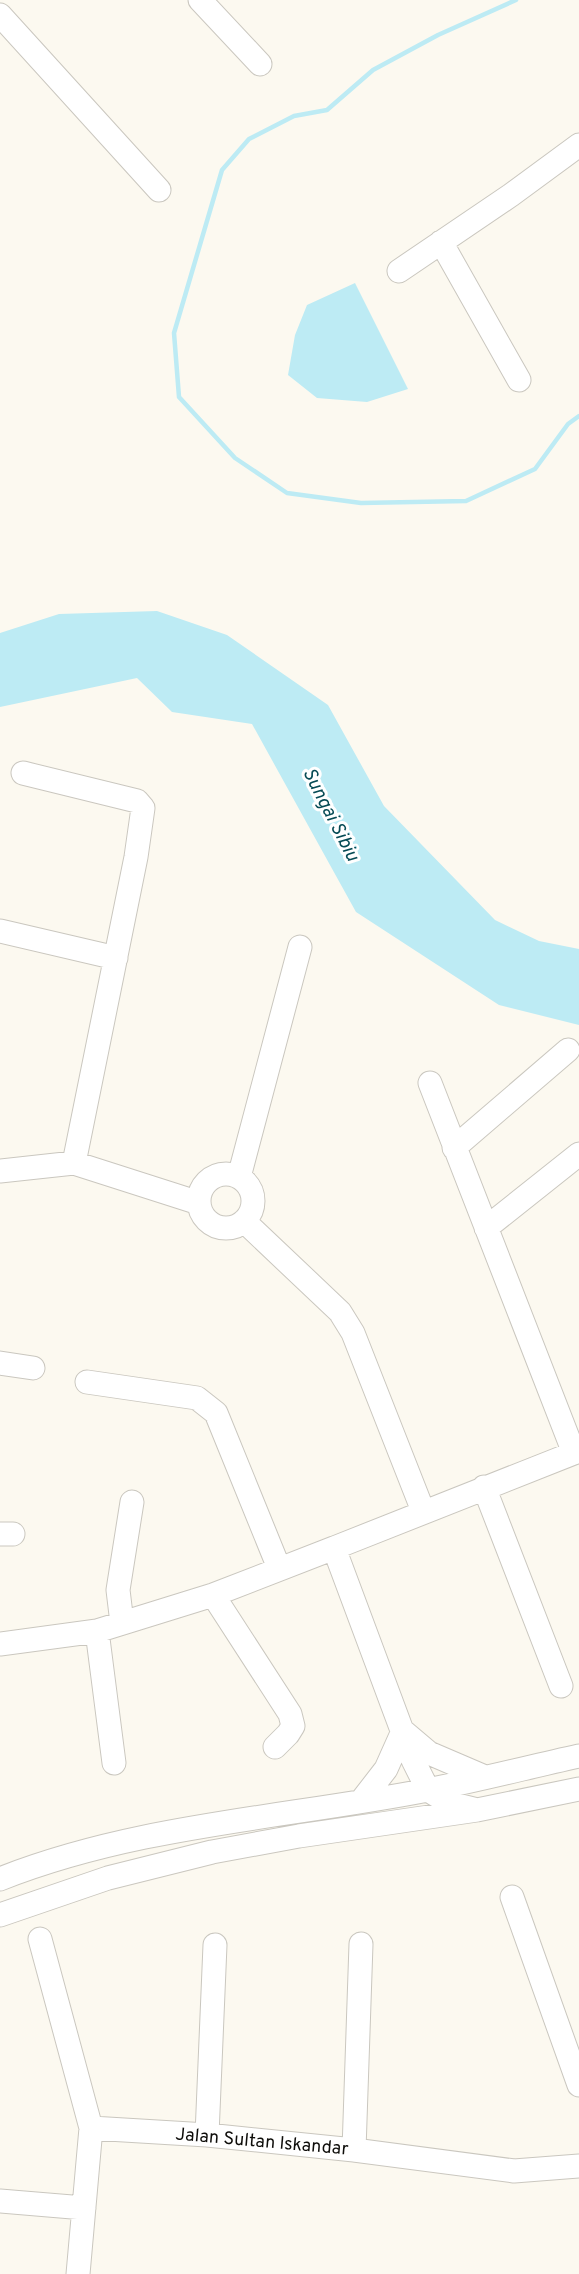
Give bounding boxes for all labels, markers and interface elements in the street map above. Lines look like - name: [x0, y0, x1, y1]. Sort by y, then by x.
- water label: Sungai Sibiu: [296, 764, 364, 866]
- street label: Jalan Sultan Iskandar: [174, 2123, 349, 2162]

